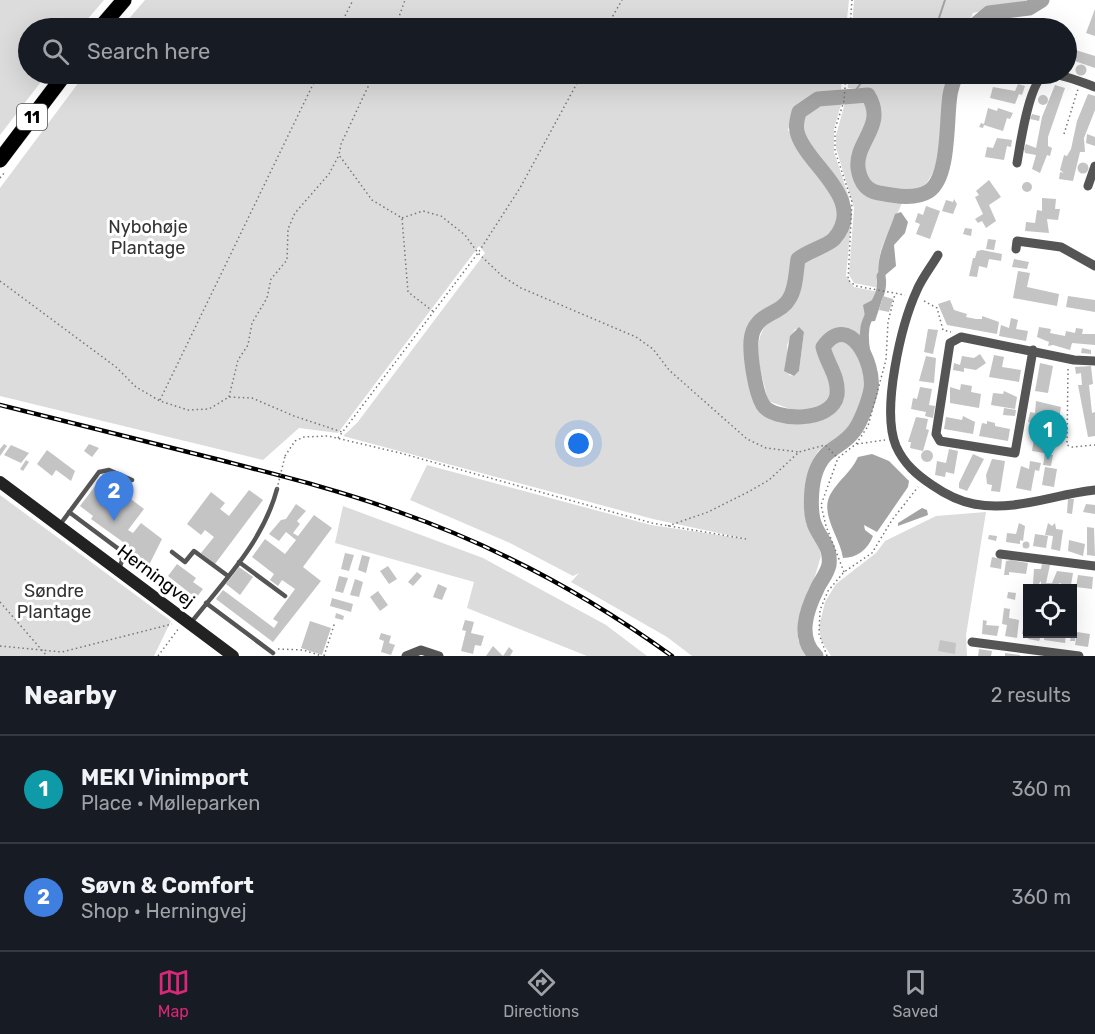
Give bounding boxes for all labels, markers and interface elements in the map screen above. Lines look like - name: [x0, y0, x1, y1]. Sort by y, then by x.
- search box: [18, 18, 1077, 84]
- icon: search: [39, 35, 72, 68]
- text: Search here: [87, 38, 210, 65]
- road number: 11: [17, 104, 47, 130]
- park label: Nybohøje Plantage: [108, 216, 188, 259]
- pin: 1: [1028, 410, 1068, 460]
- your location: [564, 429, 593, 458]
- pin: 2: [94, 472, 134, 521]
- street label: Herningvej: [113, 540, 199, 612]
- park label: Søndre Plantage: [17, 580, 91, 623]
- map controls: [1023, 584, 1077, 638]
- button: locate: [1023, 584, 1077, 638]
- text: Nearby: [24, 680, 117, 711]
- text: 2 results: [991, 683, 1071, 707]
- text: MEKI Vinimport: [81, 764, 249, 791]
- text: 1: [39, 777, 48, 801]
- text: 360 m: [1012, 777, 1071, 801]
- text: Place · Mølleparken: [81, 791, 260, 815]
- text: Søvn & Comfort: [81, 872, 254, 899]
- text: 2: [37, 885, 50, 909]
- text: 360 m: [1012, 885, 1071, 909]
- text: Shop · Herningvej: [81, 899, 247, 923]
- tab: Map: [157, 966, 190, 1021]
- tab: Directions: [503, 966, 579, 1021]
- tab: Saved: [893, 966, 938, 1021]

